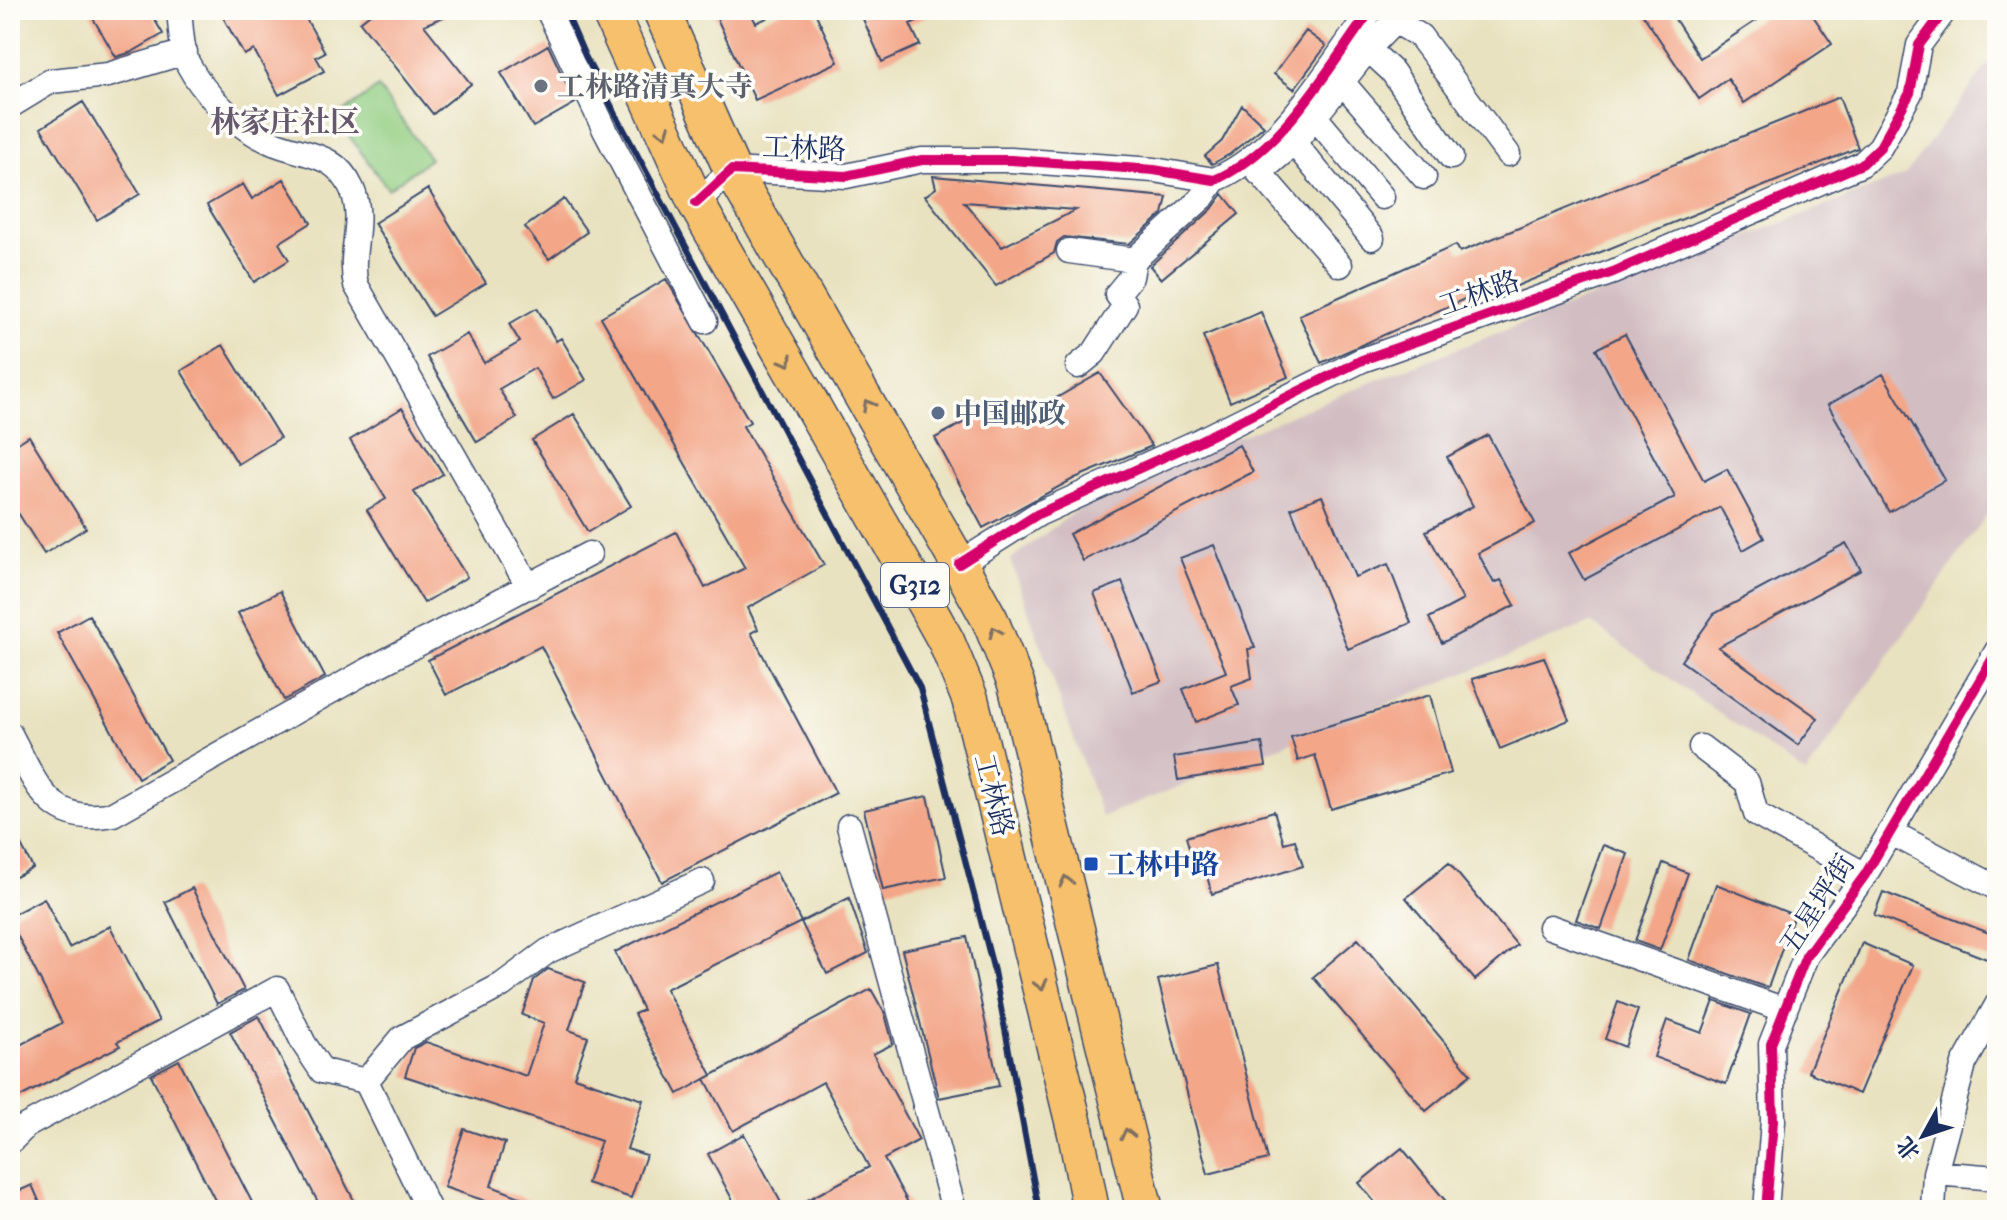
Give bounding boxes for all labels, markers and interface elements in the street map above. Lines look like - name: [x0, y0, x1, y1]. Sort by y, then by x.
- place label: 工林路清真大寺: [557, 70, 753, 103]
- marker: 工林路清真大寺: [532, 77, 550, 95]
- district label: 林家庄社区: [210, 105, 360, 140]
- one-way arrow: [654, 124, 671, 138]
- street label: 工林路: [761, 130, 847, 166]
- street label: 工林路: [1434, 264, 1524, 322]
- one-way arrow: [777, 352, 793, 367]
- place label: 中国邮政: [954, 397, 1066, 430]
- one-way arrow: [862, 399, 878, 414]
- marker: 中国邮政: [929, 404, 947, 422]
- road number: G312: [881, 563, 949, 607]
- one-way arrow: [988, 626, 1005, 640]
- street label: 工林路: [968, 750, 1020, 840]
- place label: 工林中路: [1107, 848, 1219, 881]
- street label: 五星坪街: [1773, 848, 1861, 960]
- marker: 工林中路: [1082, 855, 1100, 873]
- one-way arrow: [1058, 875, 1075, 889]
- one-way arrow: [1031, 978, 1048, 992]
- north arrow: [1883, 1096, 1963, 1176]
- one-way arrow: [1119, 1128, 1136, 1142]
- text: 北: [1891, 1131, 1925, 1165]

